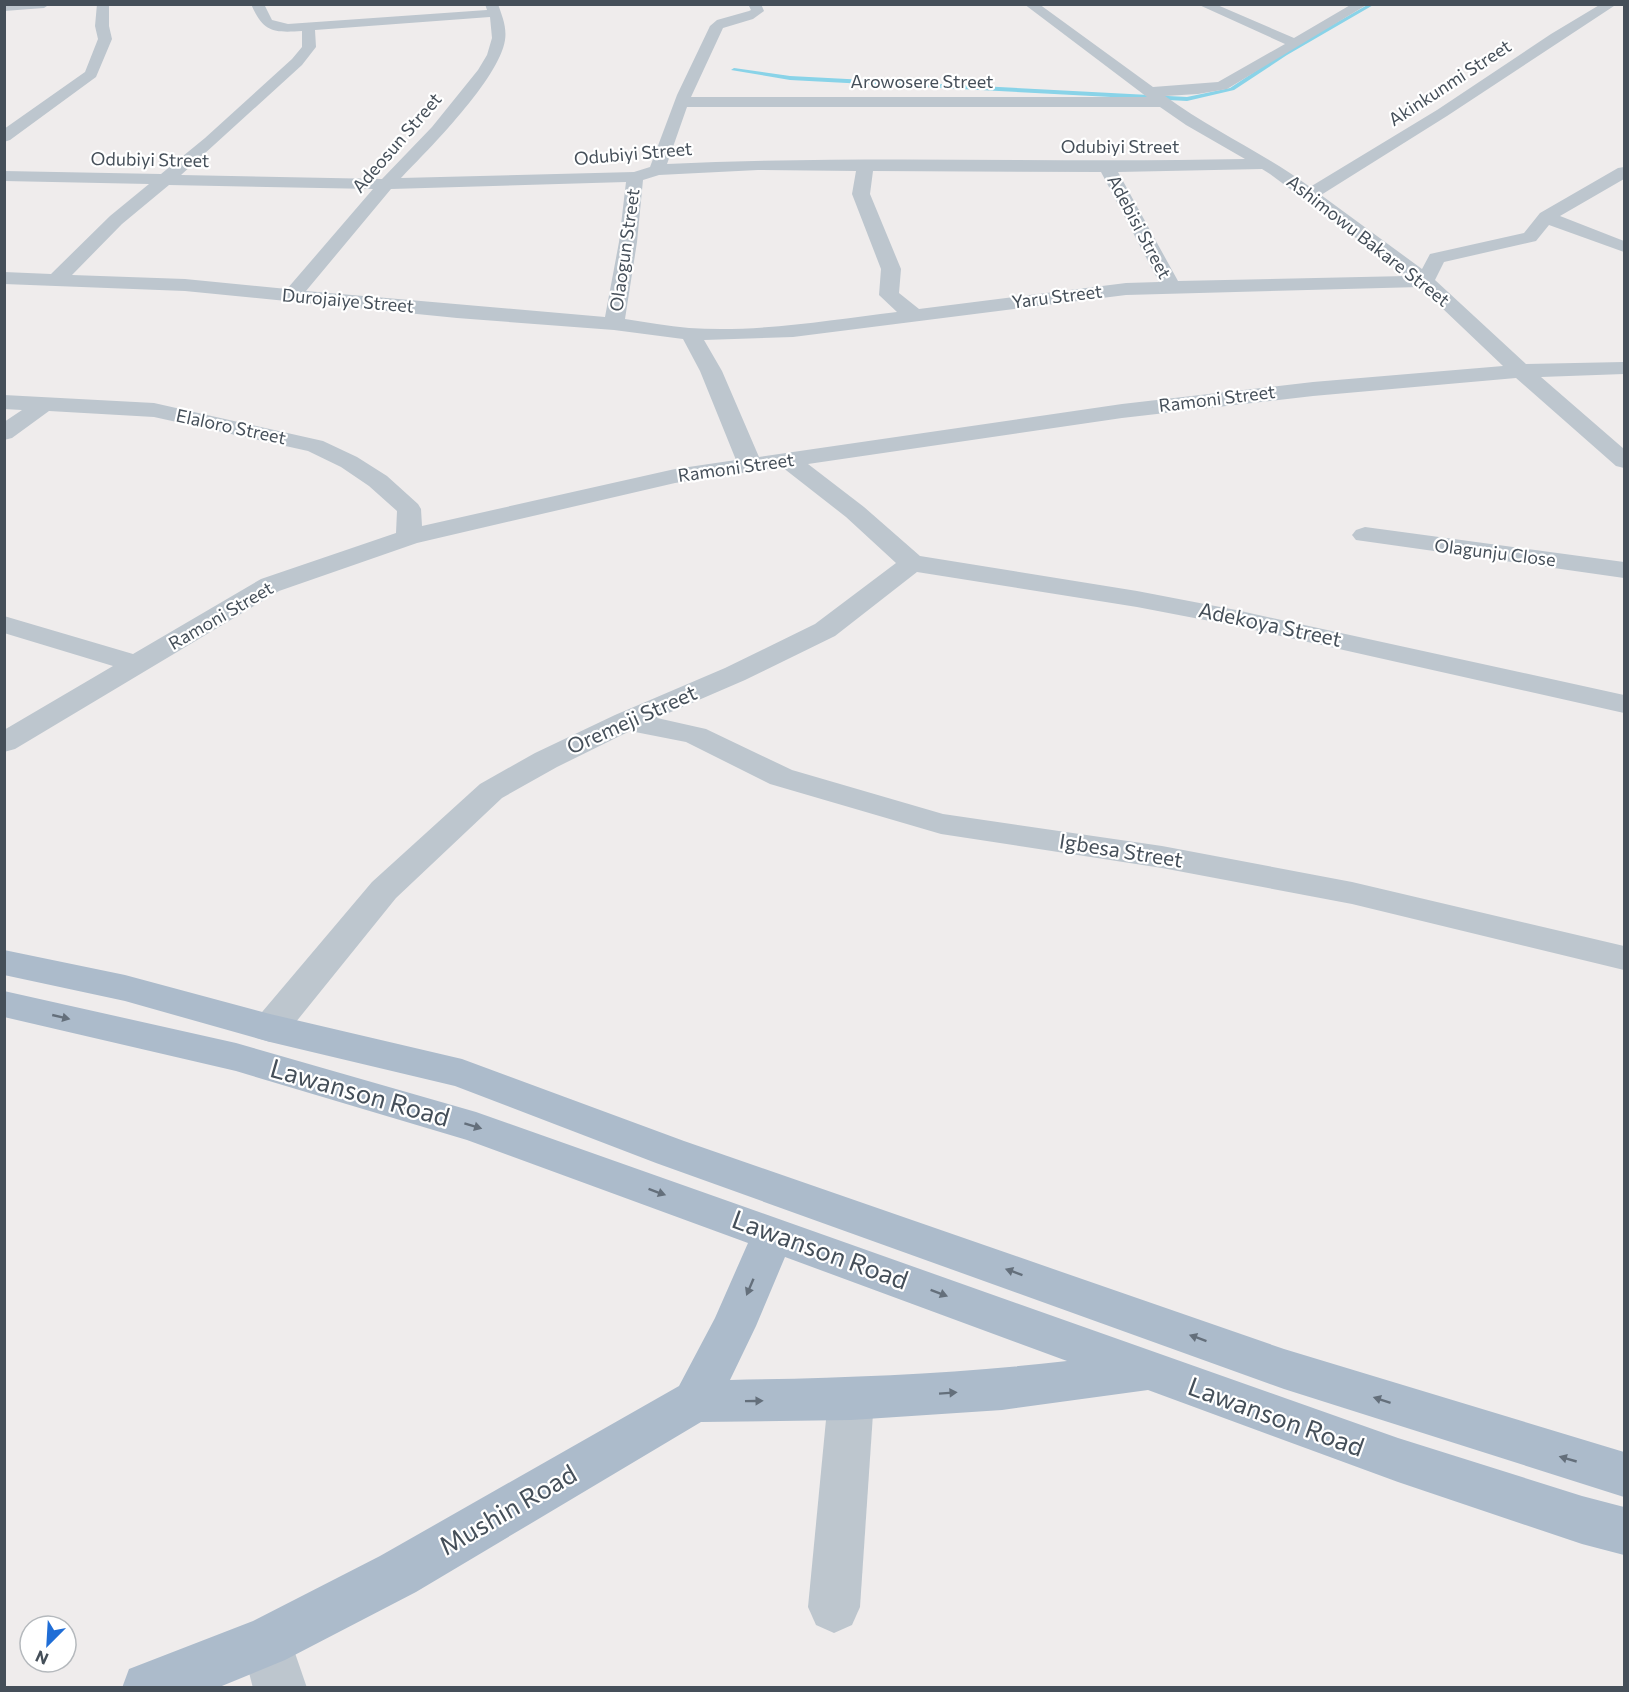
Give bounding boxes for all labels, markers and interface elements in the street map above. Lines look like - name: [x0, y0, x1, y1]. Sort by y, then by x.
- street label: Akinkunmi Street: [1384, 34, 1515, 130]
- street label: Arowosere Street: [851, 70, 993, 92]
- street label: Adeosun Street: [347, 88, 446, 197]
- street label: Odubiyi Street: [1061, 135, 1179, 157]
- street label: Odubiyi Street: [573, 137, 693, 169]
- street label: Odubiyi Street: [90, 147, 210, 171]
- street label: Ashimowu Bakare Street: [1283, 170, 1454, 311]
- street label: Adebisi Street: [1103, 171, 1176, 282]
- street label: Olaogun Street: [604, 187, 644, 313]
- street label: Yaru Street: [1010, 280, 1103, 312]
- street label: Durojaiye Street: [281, 283, 415, 317]
- street label: Ramoni Street: [1157, 380, 1276, 416]
- street label: Elaloro Street: [174, 404, 288, 448]
- street label: Ramoni Street: [676, 448, 795, 486]
- street label: Olagunju Close: [1433, 534, 1557, 570]
- street label: Ramoni Street: [164, 576, 277, 654]
- street label: Adekoya Street: [1197, 596, 1344, 651]
- street label: Oremeji Street: [562, 679, 700, 758]
- street label: Igbesa Street: [1058, 827, 1185, 872]
- one-way arrow: [52, 1013, 71, 1022]
- street label: Lawanson Road: [267, 1051, 454, 1132]
- one-way arrow: [464, 1122, 482, 1131]
- one-way arrow: [648, 1188, 666, 1198]
- street label: Lawanson Road: [728, 1202, 913, 1295]
- one-way arrow: [1005, 1267, 1023, 1277]
- one-way arrow: [745, 1279, 755, 1297]
- one-way arrow: [930, 1288, 948, 1298]
- one-way arrow: [1188, 1333, 1206, 1343]
- street label: Lawanson Road: [1184, 1369, 1369, 1462]
- one-way arrow: [939, 1388, 958, 1398]
- one-way arrow: [1373, 1395, 1391, 1404]
- one-way arrow: [744, 1396, 763, 1406]
- one-way arrow: [1559, 1454, 1577, 1463]
- street label: Mushin Road: [433, 1457, 581, 1560]
- north arrow: [18, 1614, 78, 1674]
- text: N: [32, 1647, 51, 1669]

